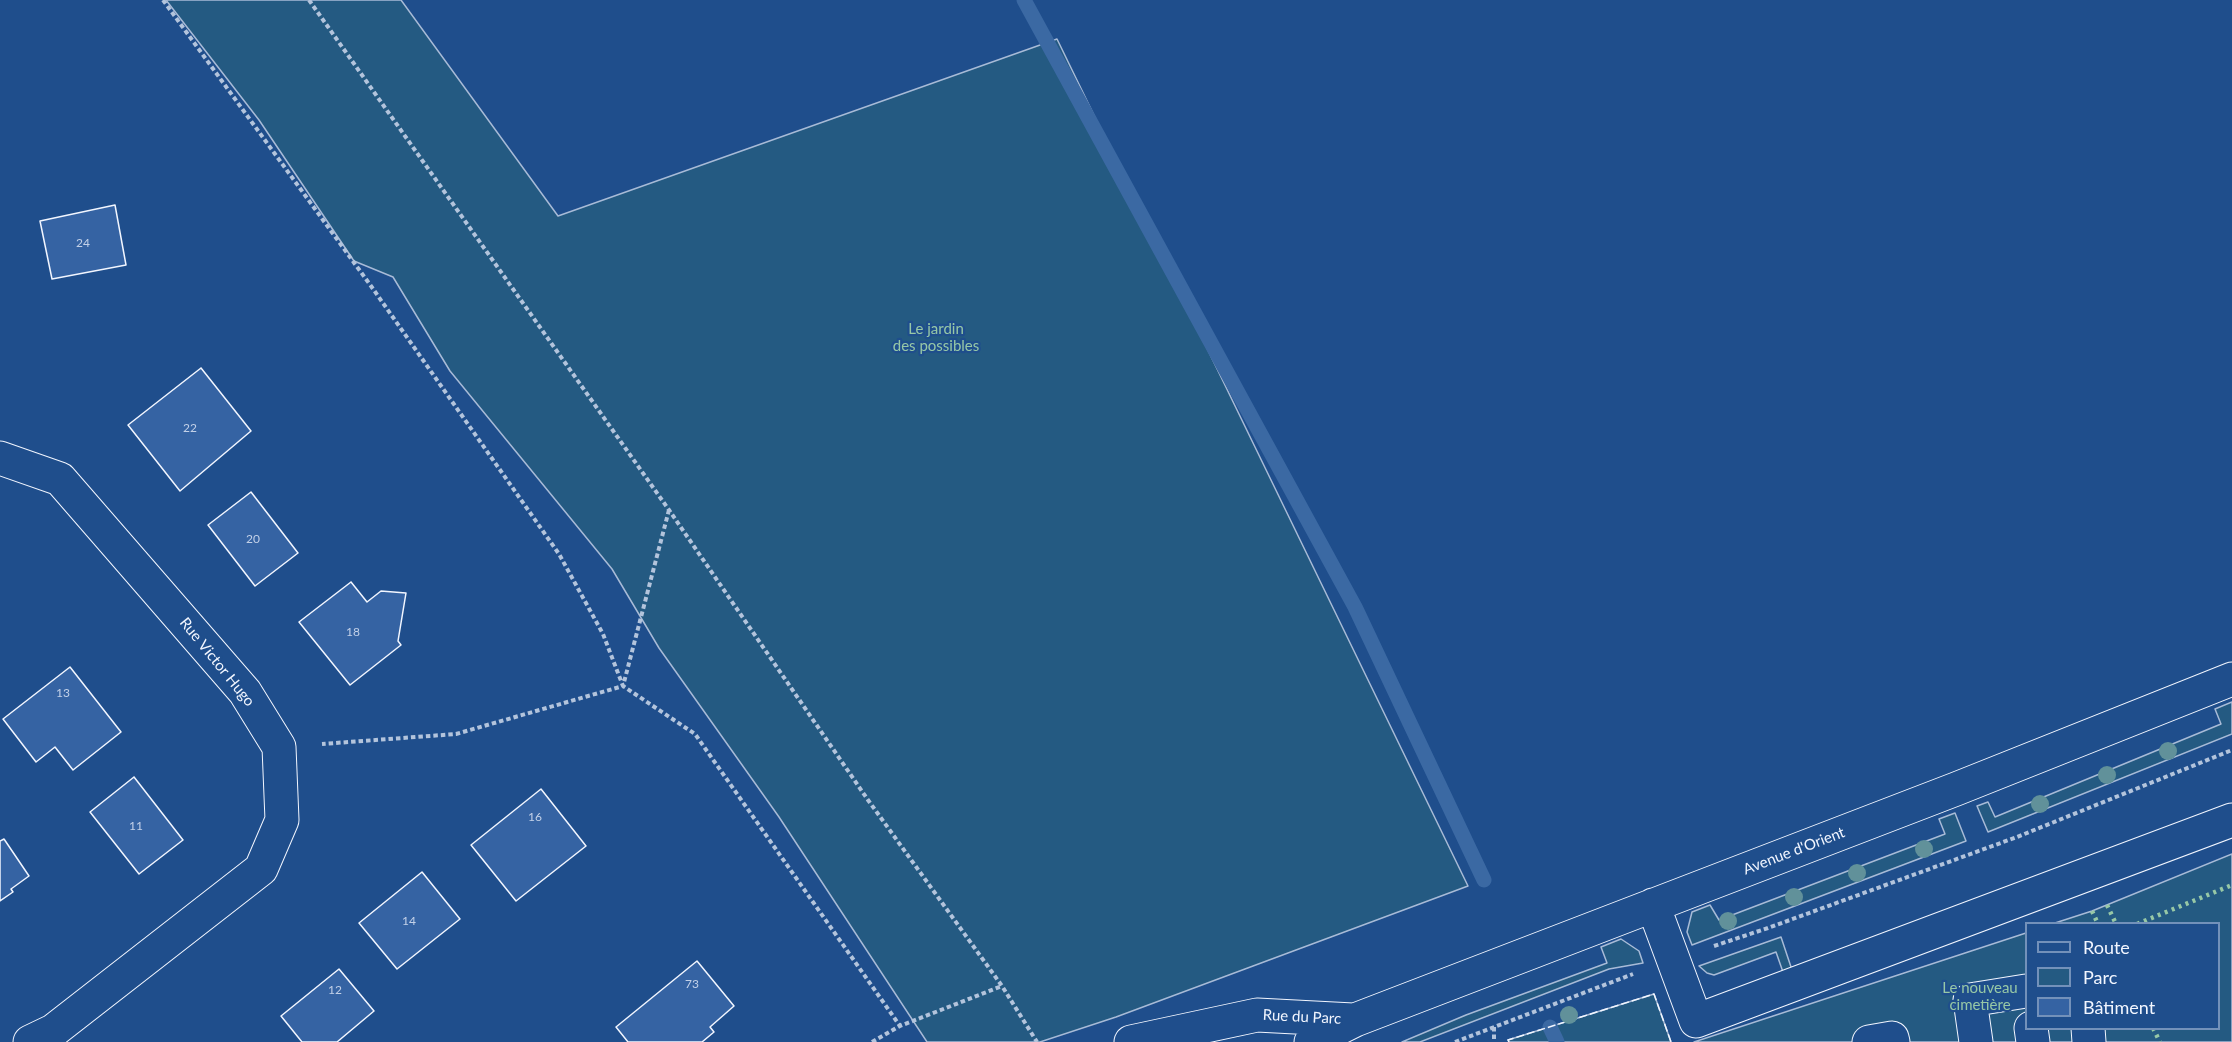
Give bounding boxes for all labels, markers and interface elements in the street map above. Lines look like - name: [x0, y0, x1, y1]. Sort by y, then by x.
- house number: 24: [76, 236, 90, 250]
- park label: Le jardin des possibles: [893, 320, 979, 355]
- house number: 22: [183, 421, 197, 435]
- house number: 20: [246, 532, 260, 546]
- street label: Rue Victor Hugo: [176, 614, 258, 710]
- house number: 18: [346, 625, 360, 639]
- house number: 13: [56, 686, 70, 700]
- house number: 16: [528, 810, 542, 824]
- house number: 11: [129, 819, 143, 833]
- street label: Avenue d'Orient: [1741, 823, 1847, 879]
- house number: 14: [402, 914, 416, 928]
- legend: [2025, 922, 2220, 1030]
- text: Route: [2083, 936, 2130, 958]
- text: Parc: [2083, 966, 2117, 988]
- house number: 73: [685, 977, 699, 991]
- park label: Le nouveau cimetière: [1942, 979, 2018, 1014]
- house number: 12: [328, 983, 342, 997]
- text: Bâtiment: [2083, 996, 2155, 1018]
- street label: Rue du Parc: [1262, 1006, 1342, 1028]

